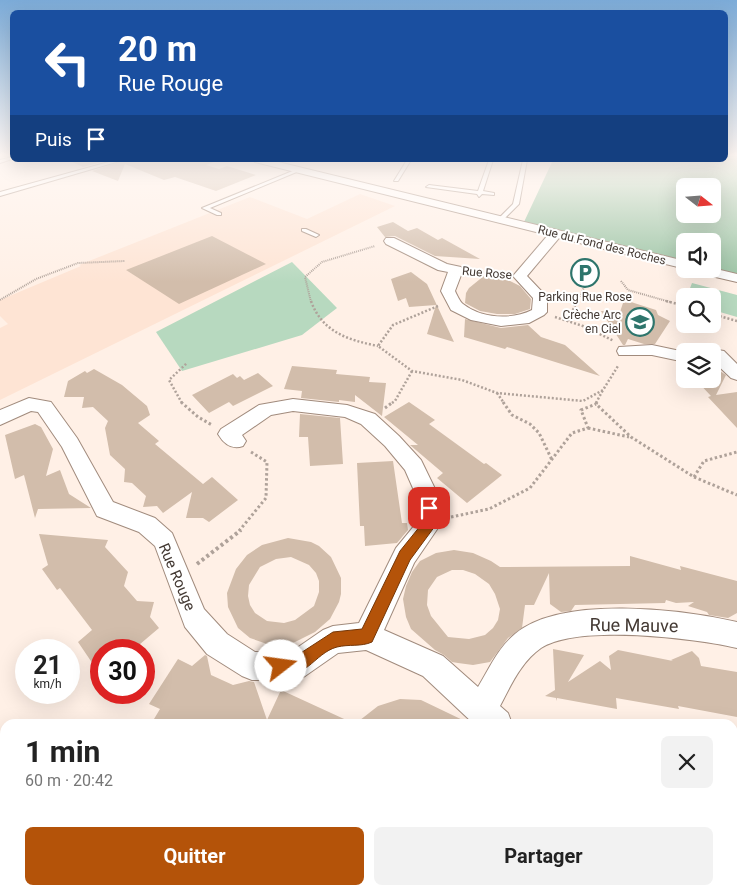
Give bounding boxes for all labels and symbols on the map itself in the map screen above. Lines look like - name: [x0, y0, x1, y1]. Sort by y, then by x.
- north arrow: [676, 178, 721, 222]
- street label: Rue du Fond des Roches: [537, 222, 667, 268]
- parking icon: Parking Rue Rose: [570, 258, 600, 288]
- street label: Rue Rose: [461, 264, 513, 282]
- place label: Parking Rue Rose: [538, 290, 632, 304]
- school or university icon: Crèche Arc en Ciel: [625, 307, 655, 337]
- place label: Crèche Arc en Ciel: [563, 308, 621, 336]
- pin: [408, 487, 450, 529]
- street label: Rue Rouge: [155, 541, 199, 614]
- street label: Rue Mauve: [590, 614, 678, 636]
- speed limit sign: 30: [90, 639, 155, 704]
- position arrow: [254, 639, 306, 691]

